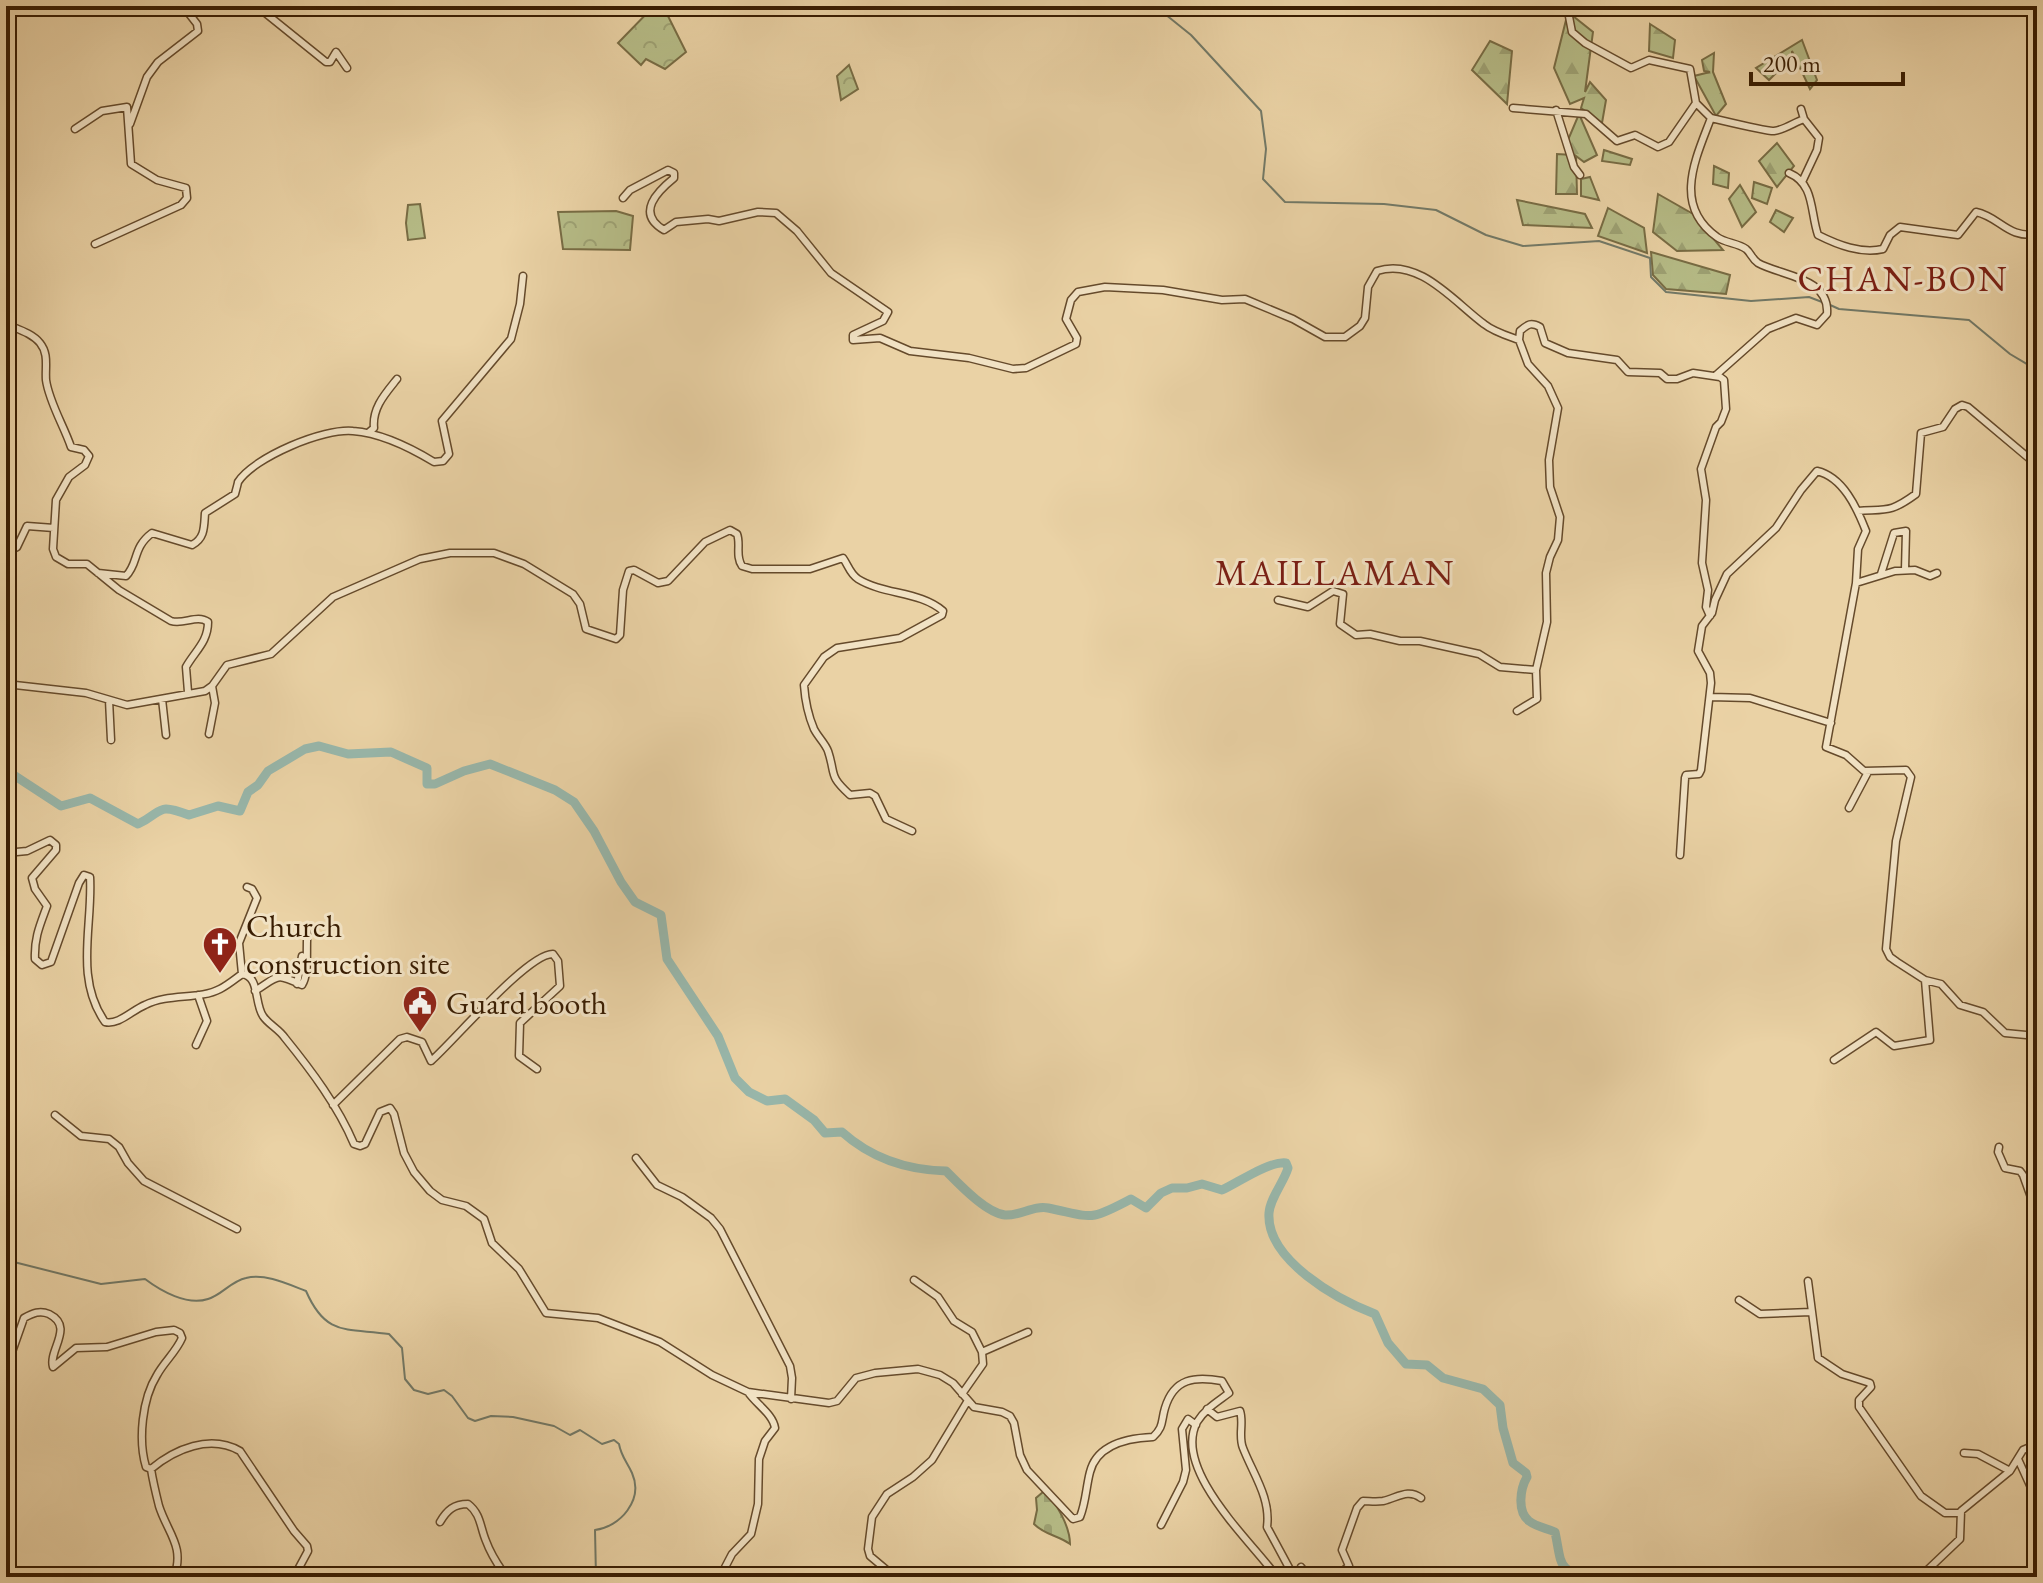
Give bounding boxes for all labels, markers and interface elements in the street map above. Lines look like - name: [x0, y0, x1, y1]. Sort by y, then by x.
- scale bar: [1751, 36, 1903, 86]
- text: 200 m: [1763, 48, 1821, 79]
- district label: CHAN-BON: [1797, 255, 2009, 302]
- district label: MAILLAMAN: [1215, 549, 1455, 596]
- place label: Church construction site: [246, 905, 450, 984]
- church icon: Church construction site: [201, 925, 239, 975]
- place label: Guard booth: [446, 982, 607, 1024]
- public building icon: Guard booth: [401, 984, 439, 1034]

